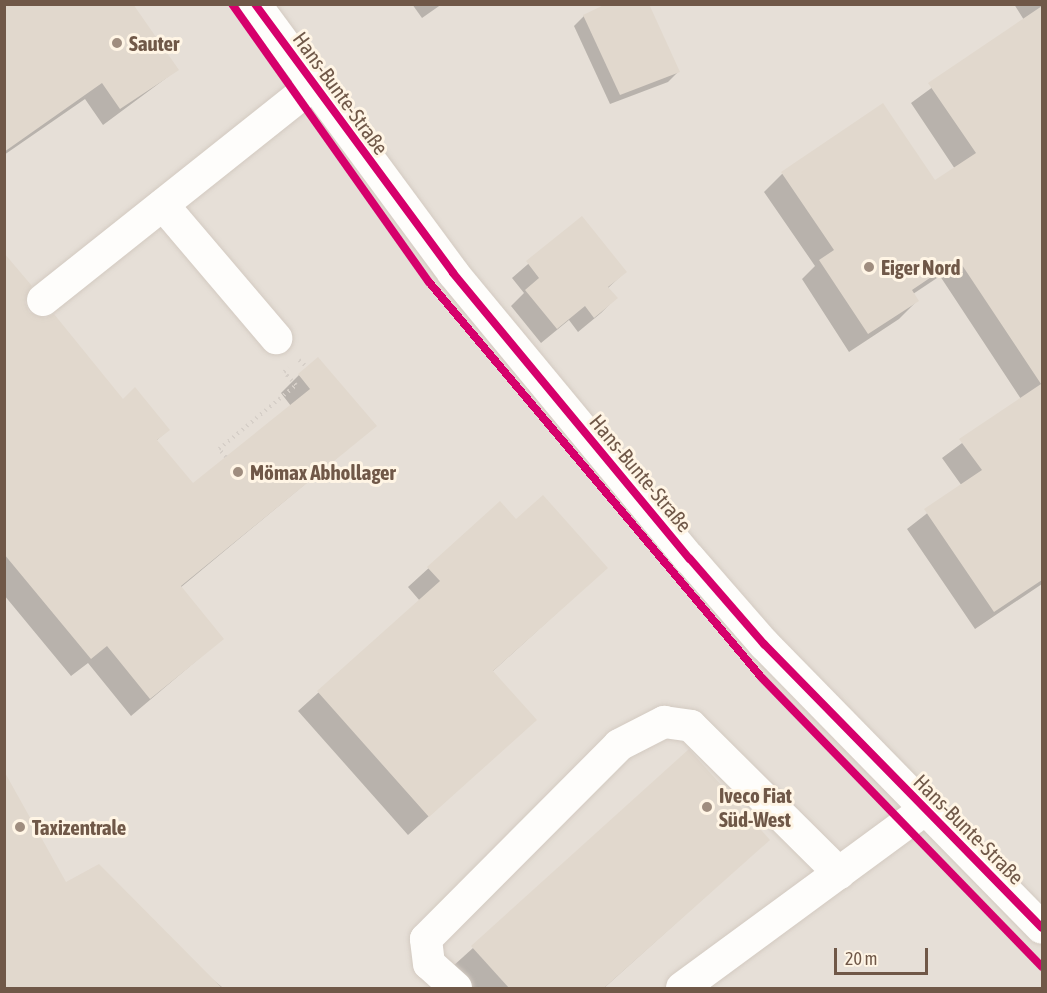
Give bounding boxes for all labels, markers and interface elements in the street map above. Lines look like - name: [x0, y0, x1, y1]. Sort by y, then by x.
- street label: Hans-Bunte-Straße: [288, 27, 394, 159]
- place label: Sauter: [129, 30, 179, 56]
- marker: Sauter: [110, 36, 124, 50]
- place label: Eiger Nord: [881, 254, 960, 280]
- marker: Eiger Nord: [862, 260, 876, 274]
- street label: Hans-Bunte-Straße: [585, 409, 697, 537]
- place label: Mömax Abhollager: [250, 459, 396, 485]
- marker: Mömax Abhollager: [231, 465, 245, 479]
- street label: Hans-Bunte-Straße: [909, 769, 1029, 889]
- place label: Iveco Fiat Süd-West: [719, 782, 792, 832]
- marker: Iveco Fiat Süd-West: [700, 800, 714, 814]
- place label: Taxizentrale: [32, 814, 126, 840]
- marker: Taxizentrale: [13, 820, 27, 834]
- scale bar: [837, 936, 932, 974]
- text: 20 m: [845, 948, 877, 969]

